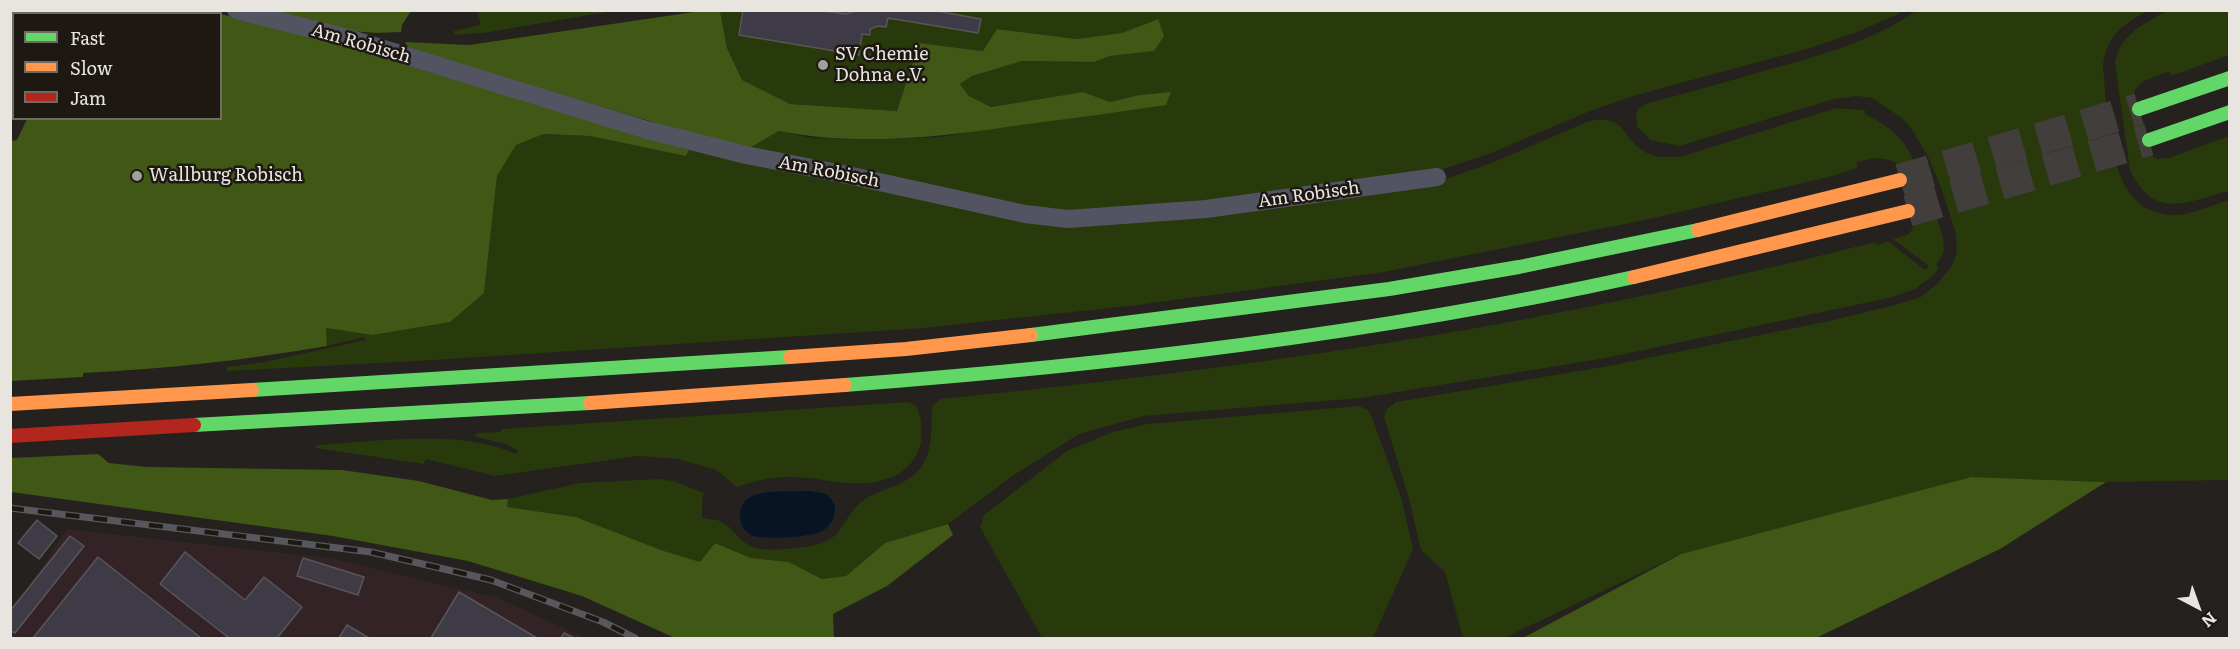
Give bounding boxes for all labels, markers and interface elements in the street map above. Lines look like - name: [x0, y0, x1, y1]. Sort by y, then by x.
- legend: [12, 12, 222, 120]
- street label: Am Robisch: [309, 20, 413, 68]
- text: Fast: [70, 24, 105, 51]
- place label: SV Chemie Dohna e.V.: [835, 44, 929, 86]
- text: Slow: [70, 54, 112, 81]
- marker: SV Chemie Dohna e.V.: [816, 58, 830, 72]
- text: Jam: [70, 84, 106, 111]
- street label: Am Robisch: [777, 152, 881, 192]
- place label: Wallburg Robisch: [149, 165, 303, 187]
- marker: Wallburg Robisch: [130, 169, 144, 183]
- street label: Am Robisch: [1257, 177, 1361, 213]
- north arrow: [2168, 577, 2228, 637]
- text: N: [2197, 607, 2223, 634]

